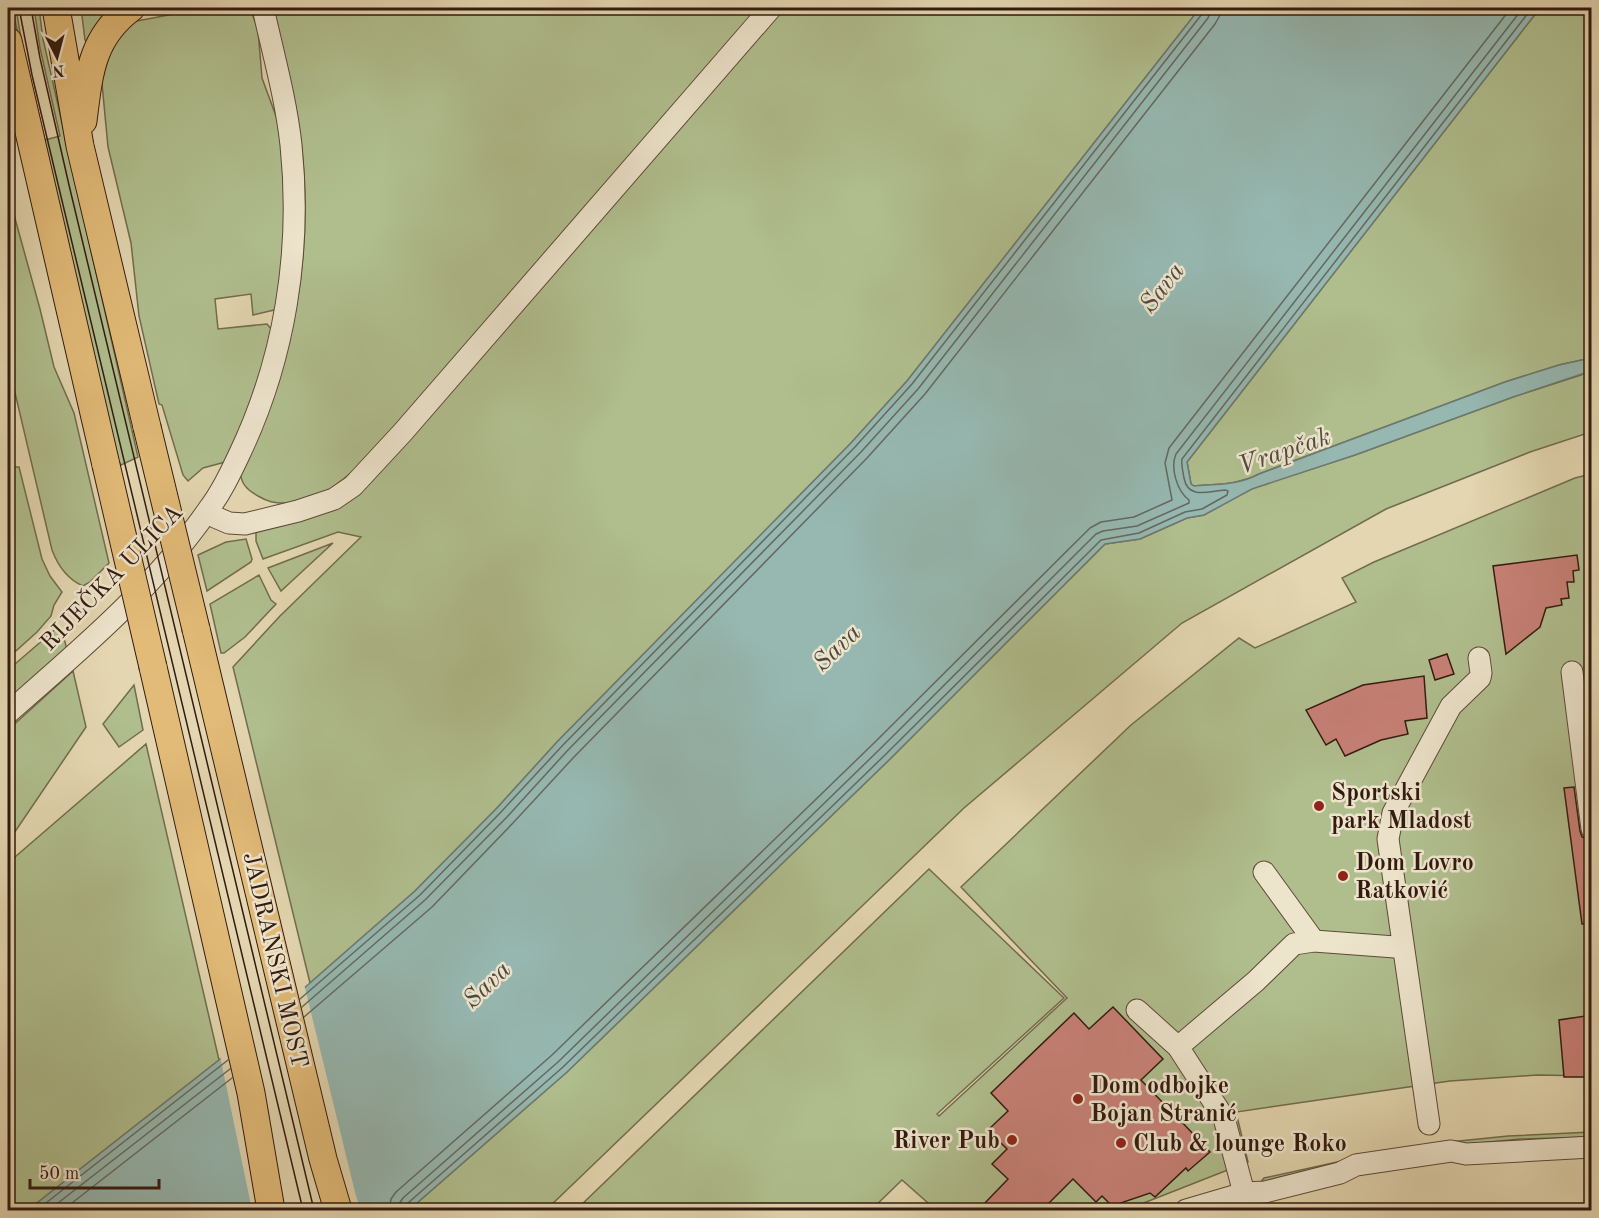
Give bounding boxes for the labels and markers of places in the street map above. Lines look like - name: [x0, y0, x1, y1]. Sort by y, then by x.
- place label: Sportski park Mladost: [1331, 782, 1472, 834]
- marker: Sportski park Mladost: [1312, 799, 1326, 813]
- place label: Dom Lovro Ratković: [1355, 852, 1474, 904]
- marker: Dom Lovro Ratković: [1336, 869, 1350, 883]
- place label: Dom odbojke Bojan Stranić: [1090, 1075, 1237, 1127]
- marker: Dom odbojke Bojan Stranić: [1071, 1092, 1085, 1106]
- place label: River Pub: [893, 1130, 1000, 1154]
- marker: River Pub: [1005, 1133, 1019, 1147]
- place label: Club & lounge Roko: [1133, 1133, 1347, 1157]
- marker: Club & lounge Roko: [1114, 1136, 1128, 1150]

